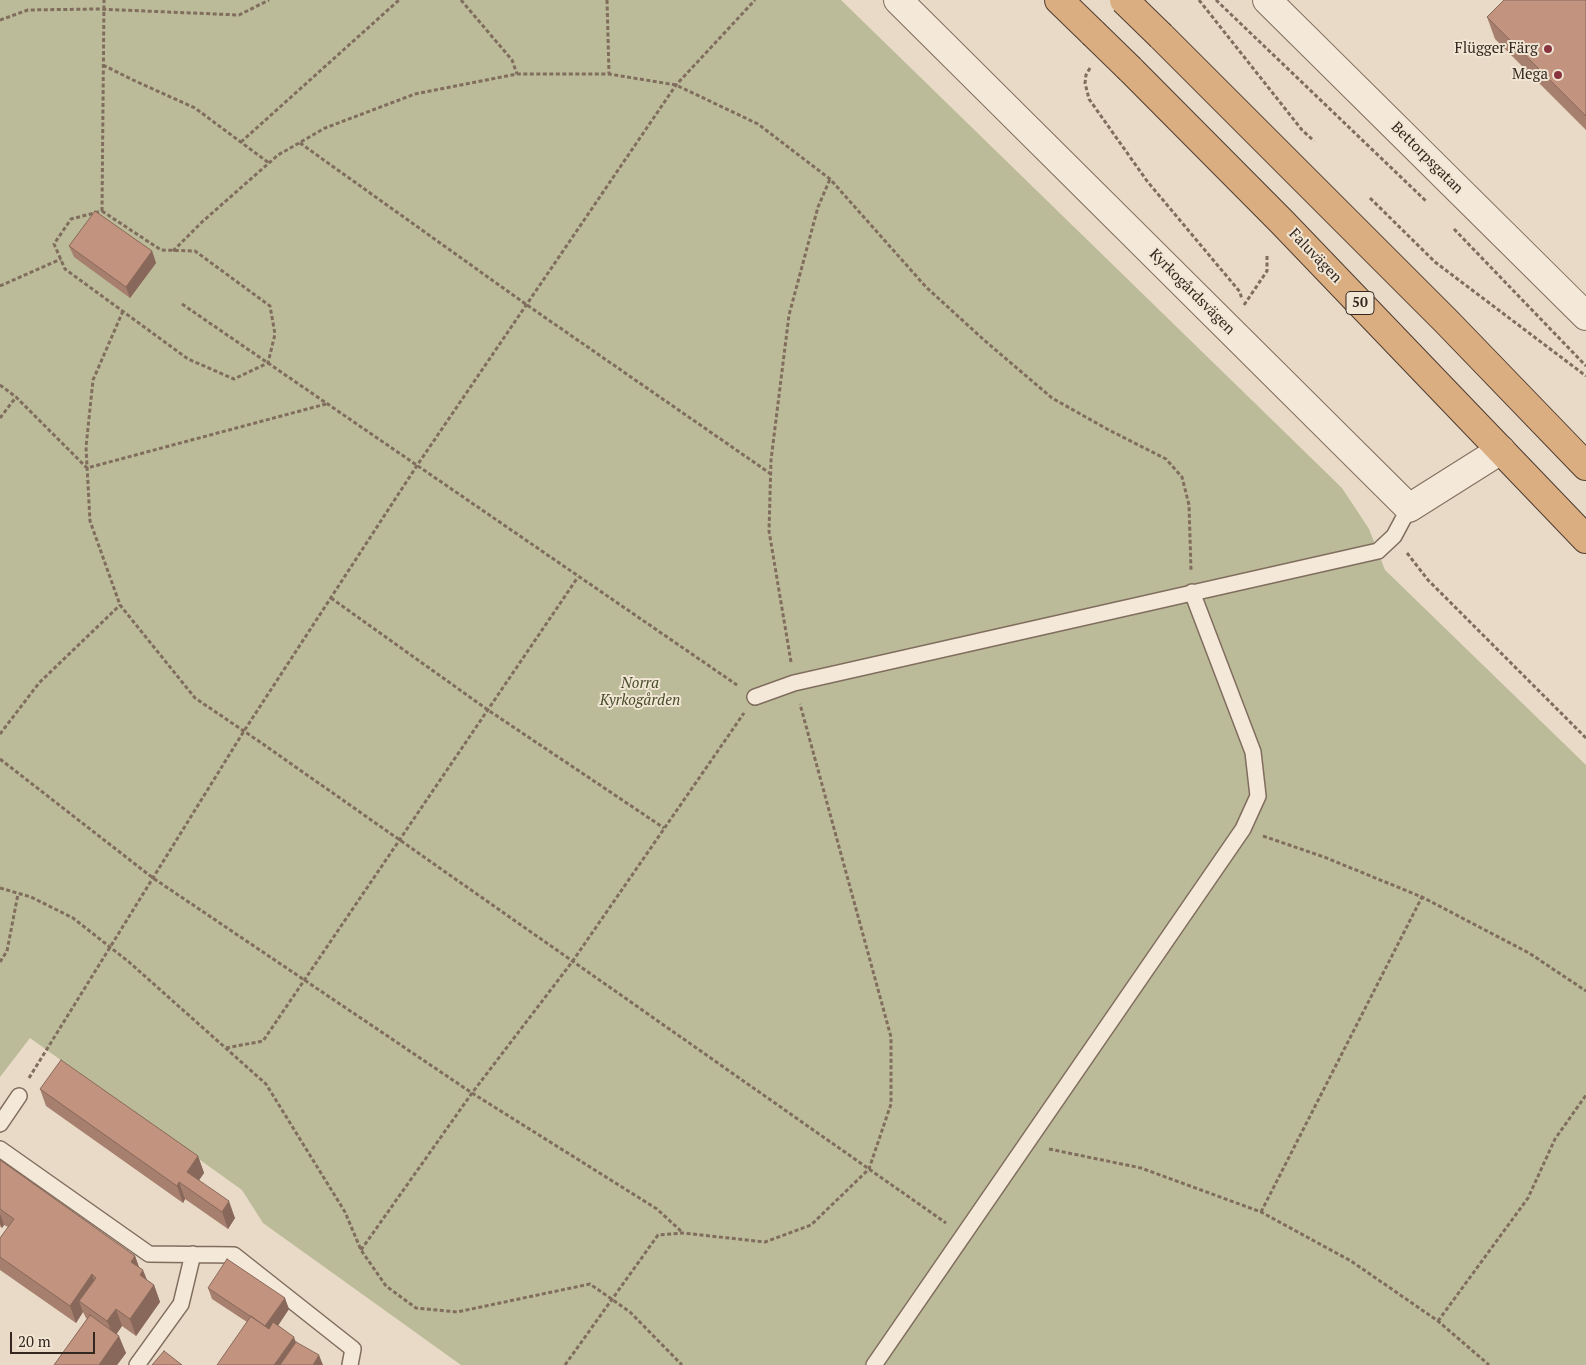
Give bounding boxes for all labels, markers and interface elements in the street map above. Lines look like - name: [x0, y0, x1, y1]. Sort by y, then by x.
- place label: Flügger Färg: [1455, 40, 1538, 58]
- marker: Flügger Färg: [1542, 43, 1554, 55]
- place label: Mega: [1512, 66, 1548, 84]
- marker: Mega: [1552, 69, 1564, 81]
- street label: Bettorpsgatan: [1387, 118, 1467, 198]
- street label: Faluvägen: [1285, 225, 1345, 287]
- street label: Kyrkogårdsvägen: [1145, 245, 1239, 339]
- road number: 50: [1346, 292, 1374, 314]
- park label: Norra Kyrkogården: [600, 675, 680, 710]
- scale bar: [12, 1322, 98, 1354]
- text: 20 m: [18, 1331, 51, 1351]

